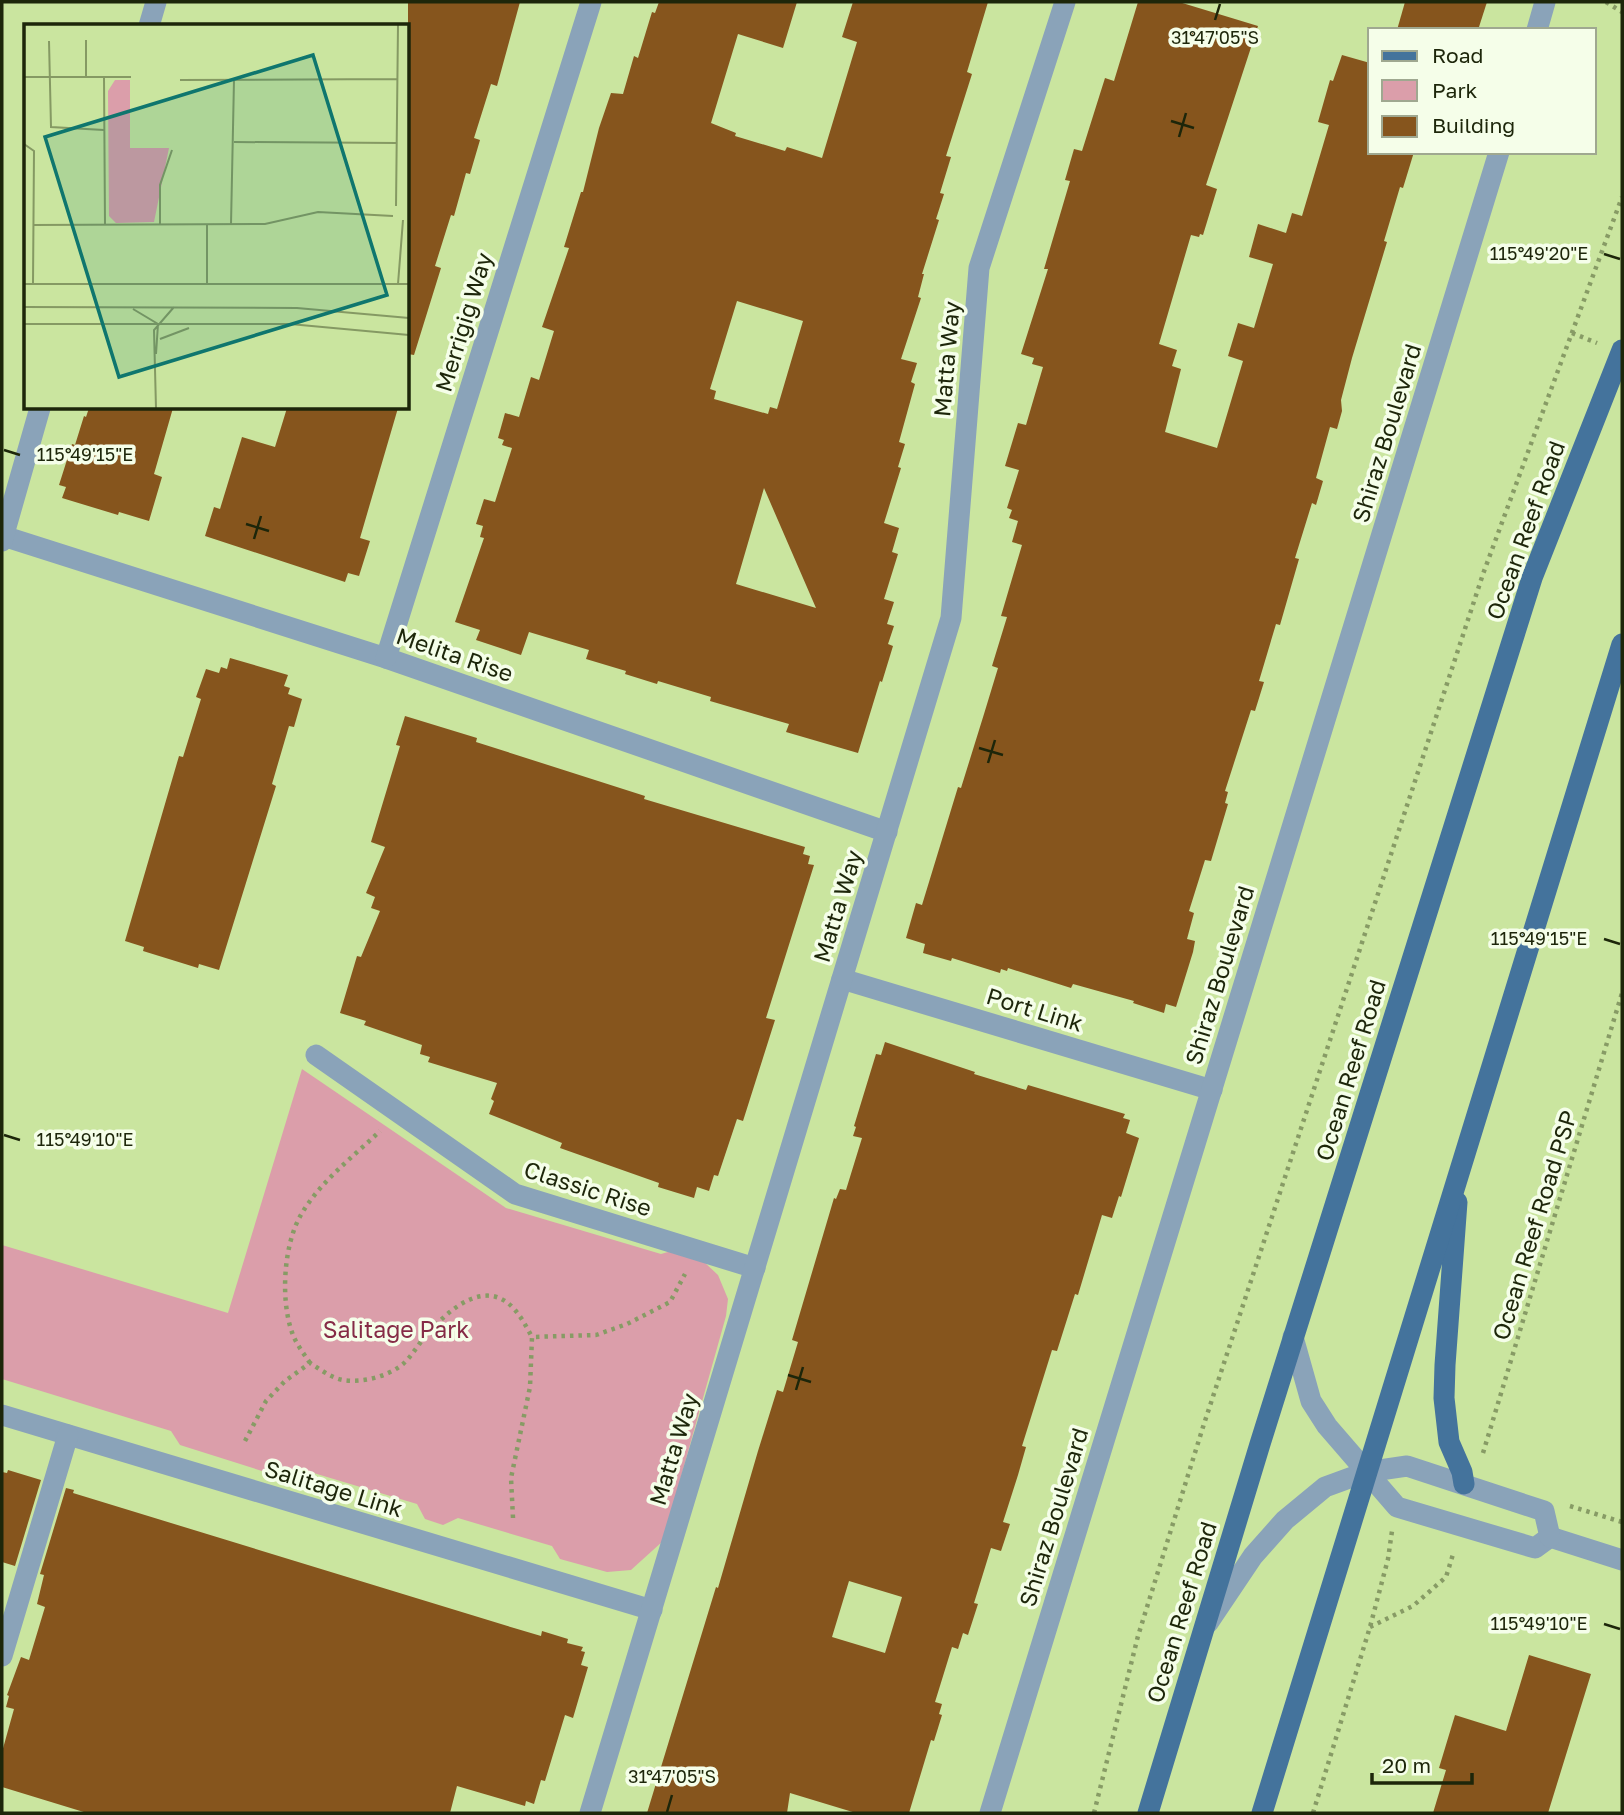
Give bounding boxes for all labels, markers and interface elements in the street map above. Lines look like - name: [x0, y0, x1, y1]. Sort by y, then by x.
- inset map: [24, 24, 410, 410]
- text: 31°47'05"S: [1171, 26, 1259, 48]
- legend: [1368, 28, 1596, 154]
- text: Road: [1432, 42, 1483, 68]
- text: Park: [1432, 77, 1478, 103]
- text: Building: [1432, 112, 1515, 138]
- text: 115°49'20"E: [1490, 242, 1588, 264]
- street label: Merrigig Way: [429, 249, 497, 395]
- street label: Matta Way: [927, 300, 965, 418]
- street label: Shiraz Boulevard: [1346, 340, 1426, 526]
- street label: Ocean Reef Road: [1480, 437, 1570, 623]
- text: 115°49'15"E: [37, 443, 133, 465]
- street label: Melita Rise: [393, 621, 517, 687]
- street label: Matta Way: [807, 846, 867, 966]
- street label: Shiraz Boulevard: [1179, 882, 1259, 1068]
- text: 115°49'15"E: [1491, 927, 1587, 949]
- street label: Ocean Reef Road: [1309, 976, 1391, 1164]
- street label: Port Link: [983, 981, 1087, 1037]
- street label: Ocean Reef Road PSP: [1486, 1107, 1582, 1343]
- text: 115°49'10"E: [36, 1128, 134, 1150]
- street label: Classic Rise: [521, 1154, 655, 1222]
- park label: Salitage Park: [323, 1315, 469, 1343]
- street label: Matta Way: [643, 1389, 703, 1509]
- street label: Shiraz Boulevard: [1013, 1424, 1093, 1610]
- street label: Salitage Link: [261, 1454, 407, 1522]
- street label: Ocean Reef Road: [1140, 1518, 1222, 1706]
- text: 115°49'10"E: [1490, 1612, 1588, 1634]
- scale bar: [1372, 1742, 1472, 1786]
- text: 20 m: [1382, 1752, 1431, 1778]
- text: 31°47'05"S: [628, 1765, 716, 1787]

